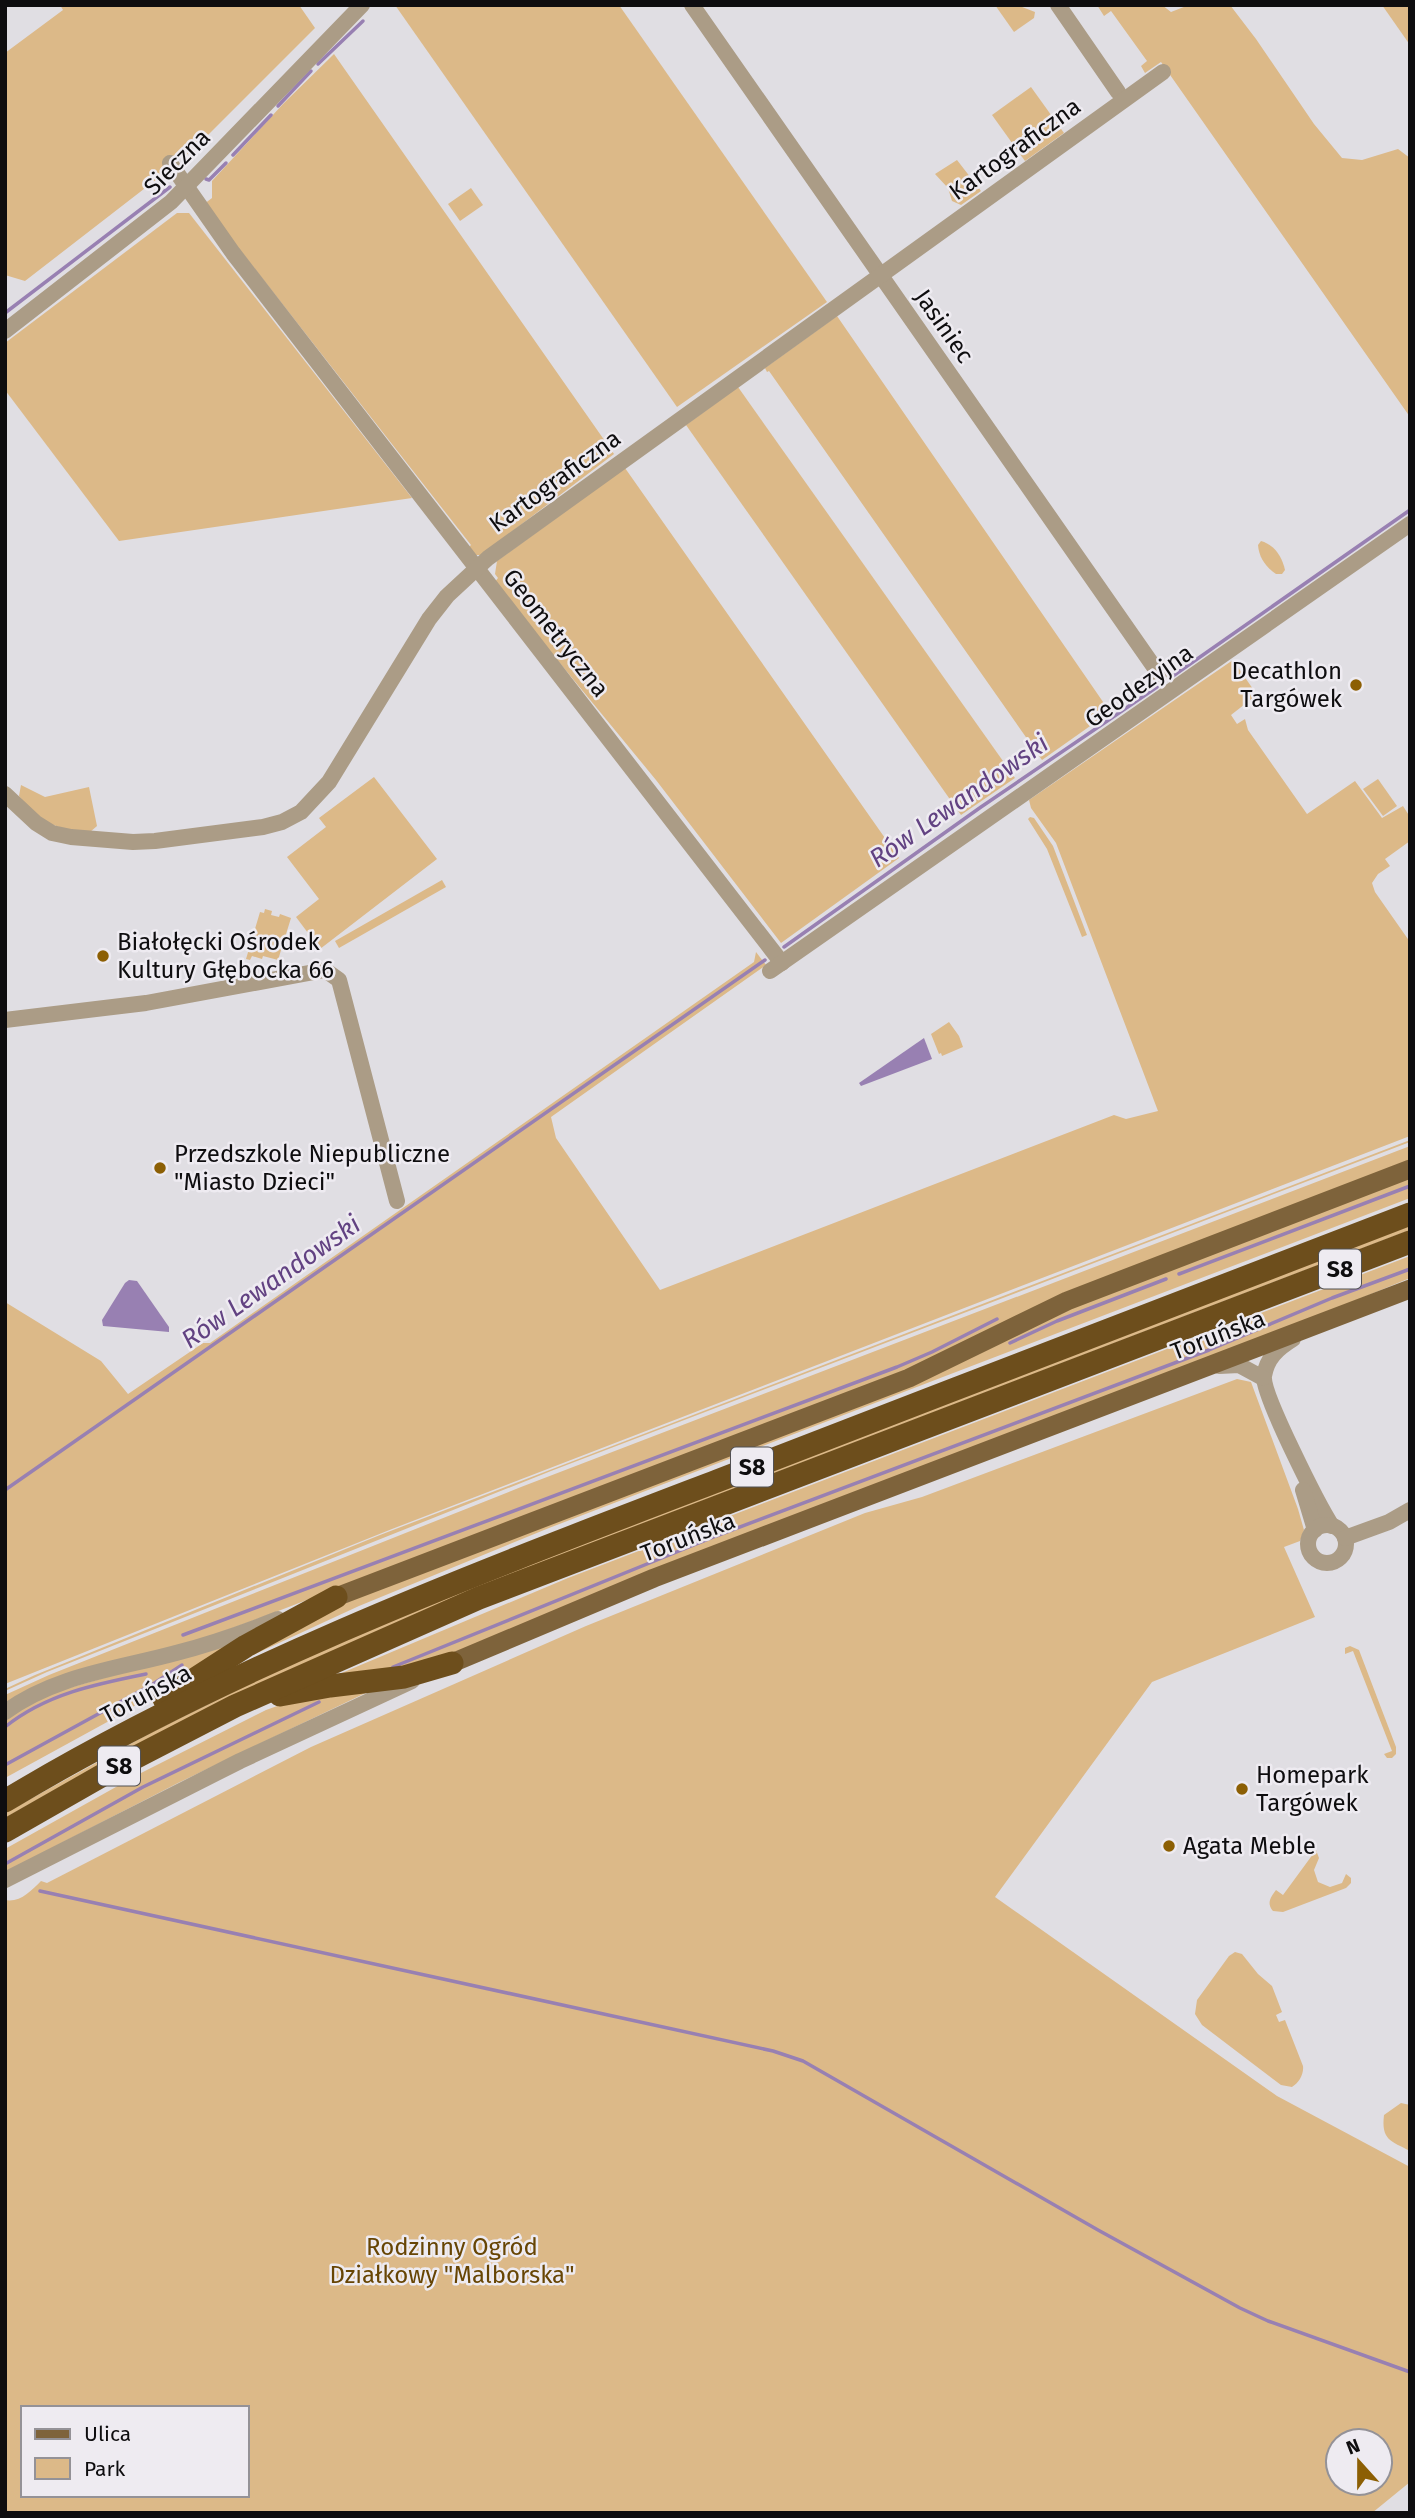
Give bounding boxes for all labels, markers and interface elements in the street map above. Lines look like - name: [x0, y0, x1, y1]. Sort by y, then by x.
- street label: Kartograficzna: [944, 92, 1086, 206]
- street label: Sieczna: [138, 123, 216, 201]
- street label: Jasiniec: [909, 284, 979, 368]
- street label: Kartograficzna: [484, 424, 626, 538]
- street label: Geometryczna: [497, 563, 615, 703]
- street label: Geodezyjna: [1080, 638, 1198, 734]
- place label: Decathlon Targówek: [1231, 657, 1343, 713]
- marker: Decathlon Targówek: [1348, 677, 1364, 693]
- water label: Rów Lewandowski: [863, 728, 1055, 874]
- place label: Białołęcki Ośrodek Kultury Głębocka 66: [117, 928, 334, 984]
- marker: Białołęcki Ośrodek Kultury Głębocka 66: [95, 948, 111, 964]
- place label: Przedszkole Niepubliczne "Miasto Dzieci": [174, 1140, 450, 1196]
- marker: Przedszkole Niepubliczne "Miasto Dzieci": [152, 1160, 168, 1176]
- water label: Rów Lewandowski: [175, 1209, 367, 1355]
- road number: S8: [1319, 1250, 1361, 1288]
- street label: Toruńska: [1167, 1304, 1269, 1366]
- road number: S8: [731, 1448, 773, 1486]
- street label: Toruńska: [637, 1506, 739, 1568]
- street label: Toruńska: [96, 1658, 196, 1730]
- road number: S8: [98, 1746, 140, 1786]
- place label: Homepark Targówek: [1256, 1761, 1369, 1817]
- marker: Homepark Targówek: [1234, 1781, 1250, 1797]
- place label: Agata Meble: [1183, 1832, 1316, 1860]
- marker: Agata Meble: [1161, 1838, 1177, 1854]
- park label: Rodzinny Ogród Działkowy "Malborska": [329, 2233, 575, 2289]
- legend: [21, 2406, 248, 2497]
- text: Ulica: [84, 2421, 131, 2447]
- north arrow: [1324, 2427, 1394, 2497]
- text: N: [1343, 2434, 1363, 2460]
- text: Park: [84, 2456, 126, 2482]

